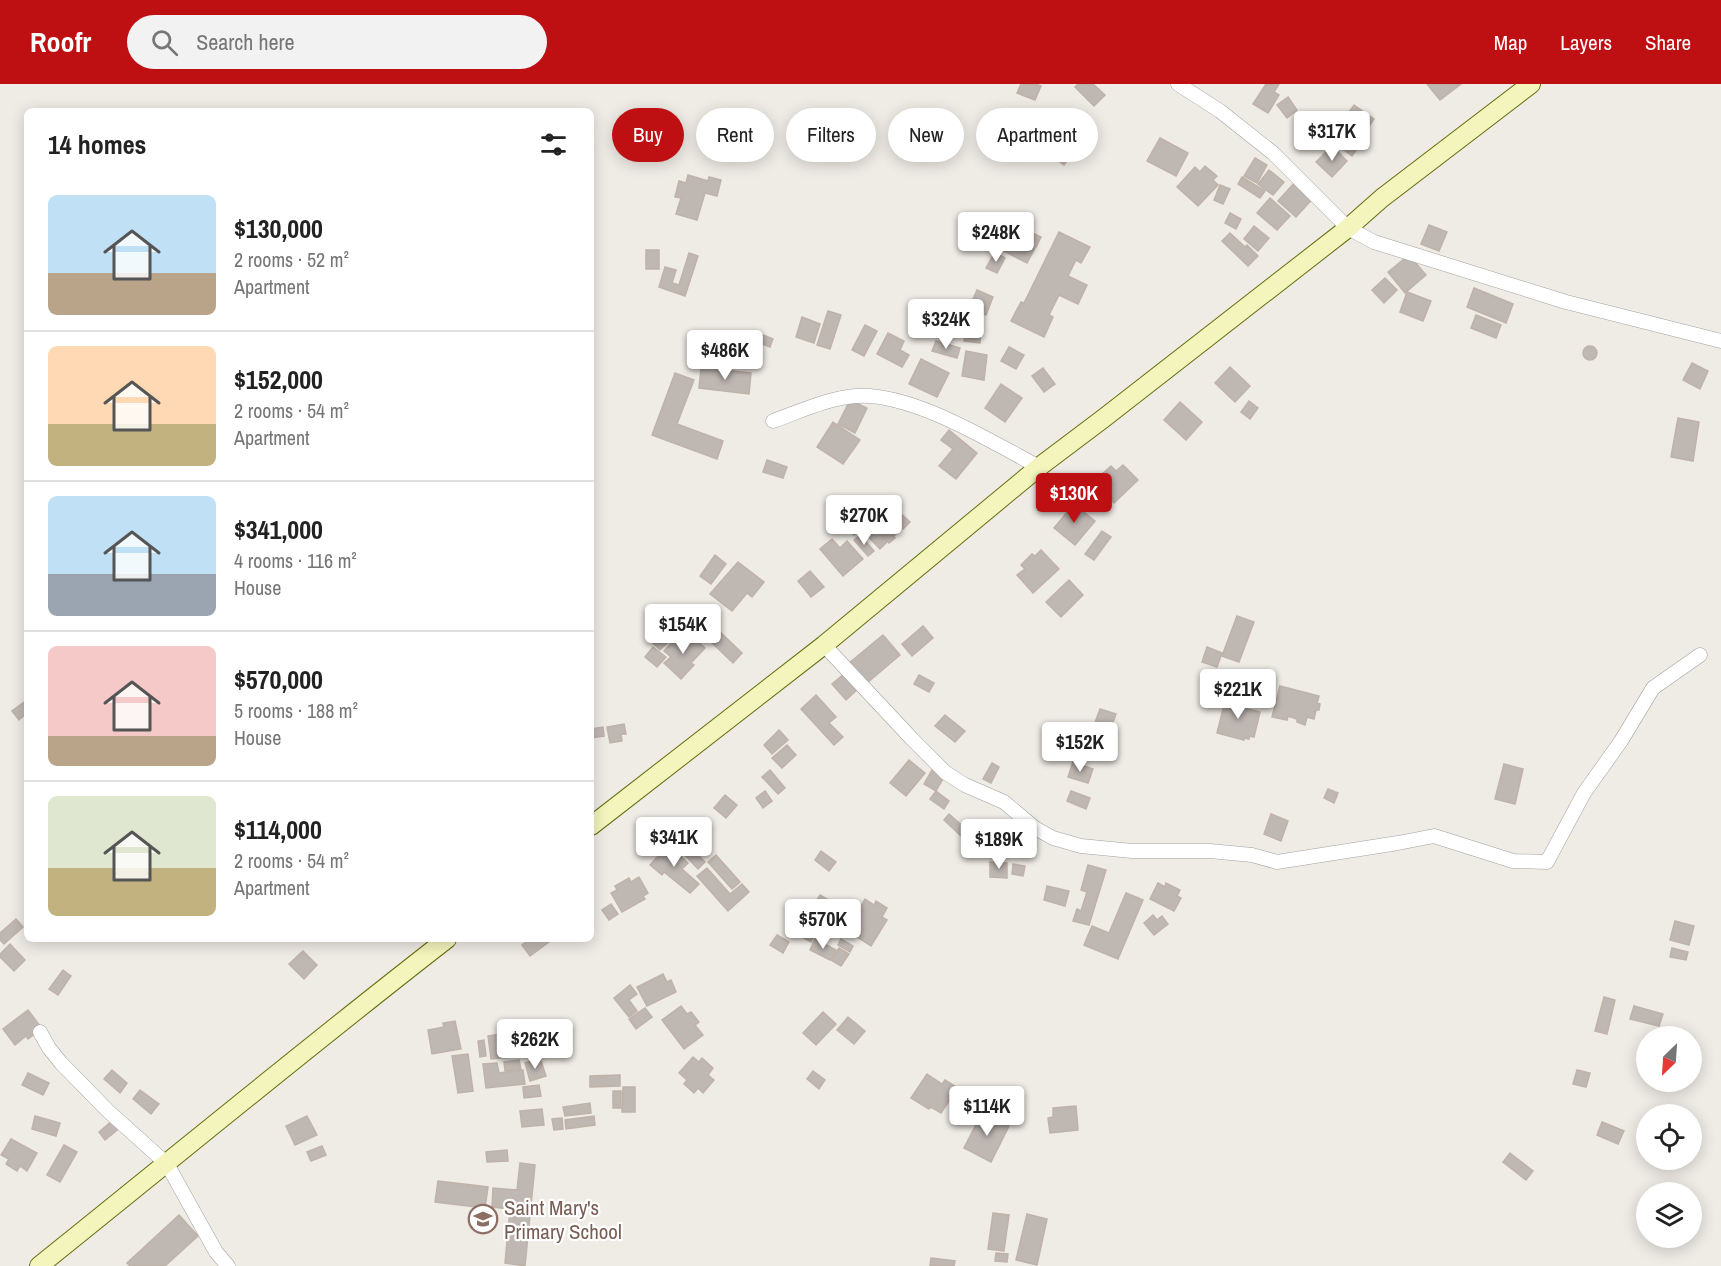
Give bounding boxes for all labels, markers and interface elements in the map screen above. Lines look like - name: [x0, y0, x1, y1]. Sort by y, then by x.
- search box: [127, 15, 547, 69]
- text: Roofr: [30, 23, 91, 61]
- icon: search: [148, 26, 181, 59]
- text: Search here: [196, 27, 295, 57]
- text: Map: [1494, 28, 1527, 57]
- text: Layers: [1560, 28, 1612, 57]
- text: Share: [1645, 28, 1691, 57]
- chip: Buy: [612, 108, 684, 162]
- chip: Rent: [696, 108, 774, 162]
- chip: Filters: [786, 108, 876, 162]
- chip: New: [888, 108, 964, 162]
- chip: Apartment: [976, 108, 1098, 162]
- pin: $317K: [1290, 111, 1374, 162]
- text: $317K: [1308, 117, 1356, 144]
- text: 14 homes: [48, 127, 146, 162]
- icon: filters: [537, 128, 570, 161]
- text: $130,000: [234, 211, 323, 246]
- pin: $248K: [954, 212, 1038, 263]
- text: $248K: [972, 218, 1020, 245]
- icon: home: [96, 219, 168, 291]
- text: 2 rooms · 52 m²: [234, 246, 349, 273]
- text: Apartment: [234, 273, 310, 300]
- pin: $324K: [904, 299, 988, 350]
- text: $324K: [922, 305, 970, 332]
- pin: $486K: [683, 330, 767, 381]
- text: $486K: [701, 336, 749, 363]
- text: $152,000: [234, 362, 323, 397]
- icon: home: [96, 370, 168, 442]
- text: 2 rooms · 54 m²: [234, 397, 349, 424]
- text: Apartment: [234, 424, 310, 451]
- pin: $130K: [1032, 473, 1116, 524]
- text: $130K: [1050, 479, 1098, 506]
- pin: $270K: [822, 495, 906, 546]
- text: $270K: [840, 501, 888, 528]
- text: $341,000: [234, 512, 323, 547]
- icon: home: [96, 520, 168, 592]
- text: 4 rooms · 116 m²: [234, 547, 357, 574]
- text: House: [234, 574, 281, 601]
- pin: $154K: [641, 604, 725, 655]
- text: $154K: [659, 610, 707, 637]
- text: $570,000: [234, 662, 323, 697]
- pin: $221K: [1196, 669, 1280, 720]
- icon: home: [96, 670, 168, 742]
- text: $221K: [1214, 675, 1262, 702]
- text: 5 rooms · 188 m²: [234, 697, 358, 724]
- pin: $152K: [1038, 722, 1122, 773]
- text: House: [234, 724, 281, 751]
- text: $152K: [1056, 728, 1104, 755]
- text: $114,000: [234, 812, 322, 847]
- pin: $341K: [632, 817, 716, 868]
- pin: $189K: [957, 819, 1041, 870]
- icon: home: [96, 820, 168, 892]
- text: $341K: [650, 823, 698, 850]
- text: $189K: [975, 825, 1023, 852]
- text: 2 rooms · 54 m²: [234, 847, 349, 874]
- text: Apartment: [234, 874, 310, 901]
- pin: $570K: [781, 899, 865, 950]
- text: $570K: [799, 905, 847, 932]
- pin: $262K: [493, 1019, 577, 1070]
- text: $262K: [511, 1025, 559, 1052]
- north arrow: [1636, 1026, 1702, 1092]
- map controls: [1636, 1026, 1702, 1248]
- pin: $114K: [945, 1086, 1029, 1137]
- text: $114K: [963, 1092, 1011, 1119]
- button: locate: [1636, 1104, 1702, 1170]
- button: layers: [1636, 1182, 1702, 1248]
- place label: Saint Mary's Primary School: [504, 1193, 622, 1246]
- school or university icon: Saint Mary's Primary School: [467, 1203, 499, 1235]

